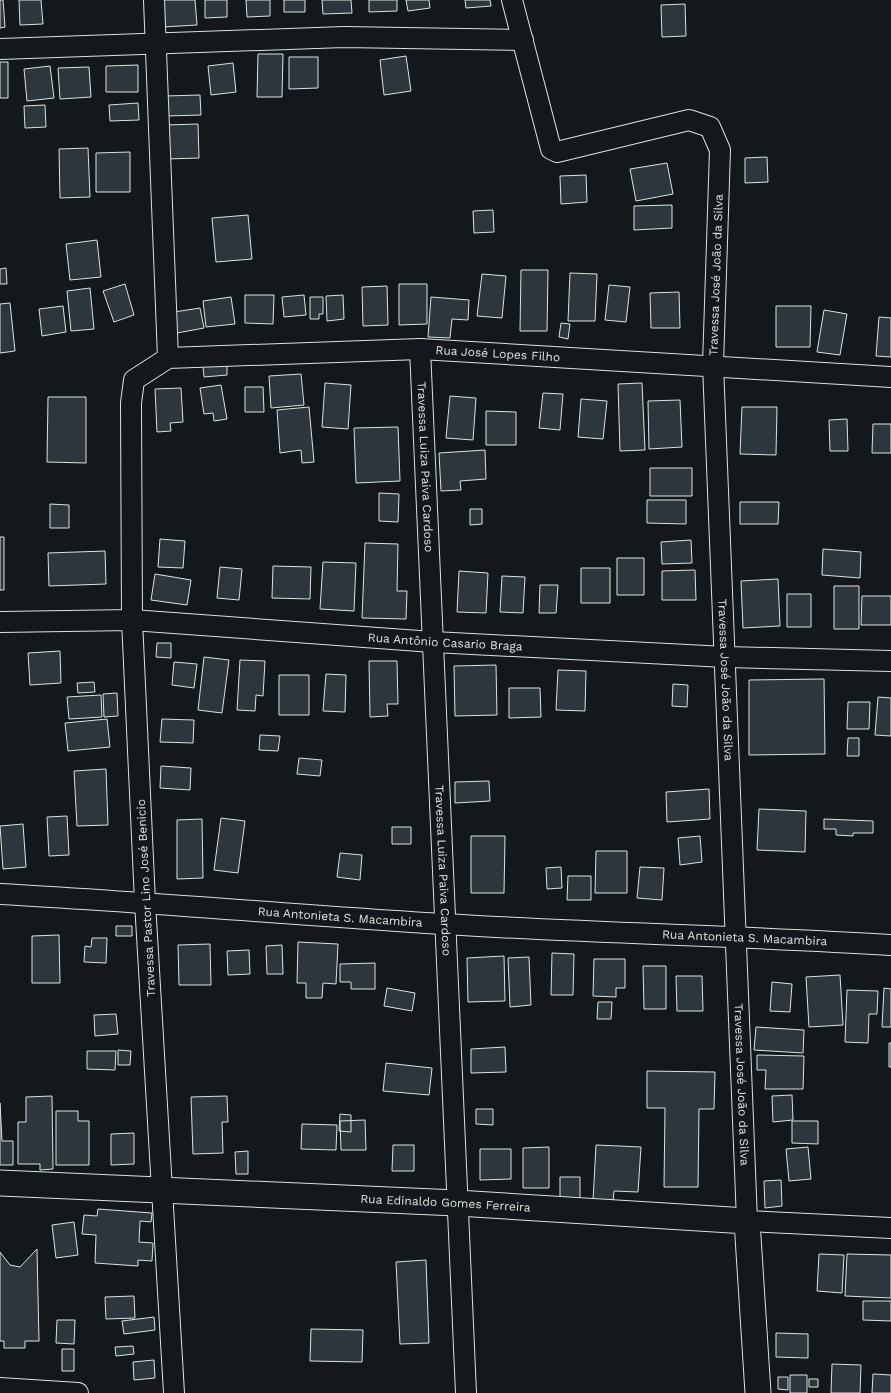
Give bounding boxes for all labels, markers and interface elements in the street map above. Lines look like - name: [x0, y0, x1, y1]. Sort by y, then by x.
- street label: Travessa José João da Silva: [706, 194, 726, 356]
- street label: Rua José Lopes Filho: [435, 343, 561, 364]
- street label: Travessa Luiza Paiva Cardoso: [414, 381, 436, 553]
- street label: Travessa José João da Silva: [715, 599, 736, 761]
- street label: Rua Antônio Casario Braga: [367, 630, 523, 654]
- street label: Travessa Luiza Paiva Cardoso: [432, 785, 454, 956]
- street label: Travessa Pastor Lino José Benicio: [134, 799, 158, 997]
- street label: Rua Antonieta S. Macambira: [257, 904, 423, 930]
- street label: Rua Antonieta S. Macambira: [662, 927, 828, 948]
- street label: Travessa José João da Silva: [731, 1003, 752, 1166]
- street label: Rua Edinaldo Gomes Ferreira: [360, 1192, 531, 1215]

